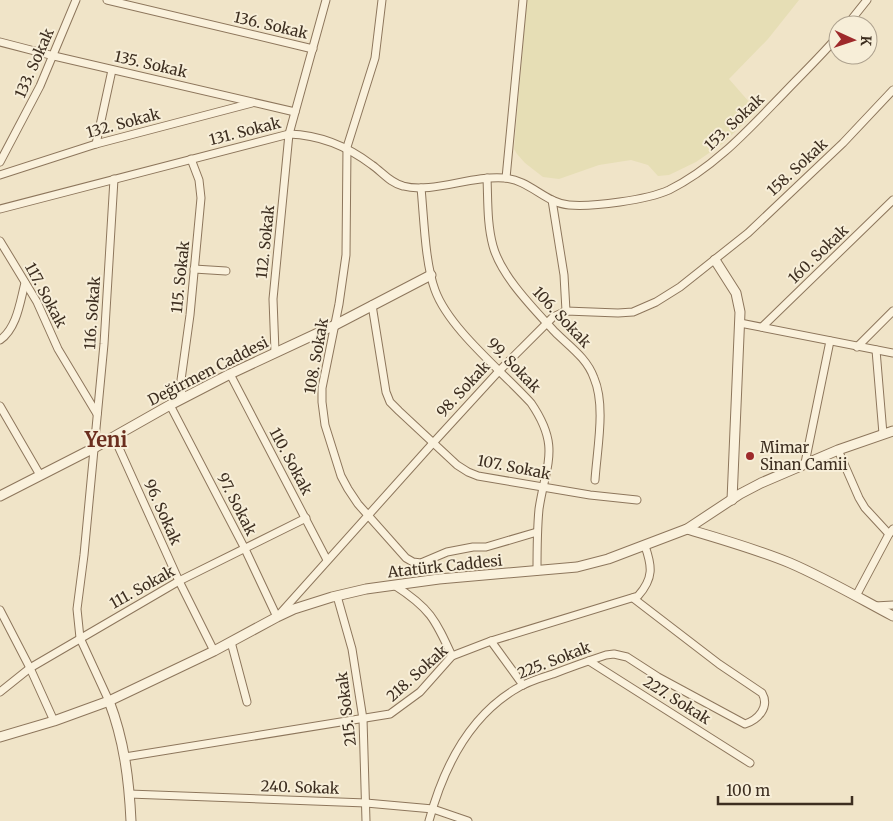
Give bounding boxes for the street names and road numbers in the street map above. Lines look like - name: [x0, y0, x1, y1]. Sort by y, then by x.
- street label: 136. Sokak: [232, 7, 310, 43]
- street label: 133. Sokak: [10, 25, 58, 101]
- street label: 135. Sokak: [113, 46, 190, 82]
- street label: 153. Sokak: [700, 89, 768, 154]
- street label: 132. Sokak: [84, 104, 162, 142]
- street label: 131. Sokak: [207, 113, 283, 149]
- street label: 158. Sokak: [763, 134, 831, 200]
- street label: 112. Sokak: [252, 204, 278, 280]
- street label: 160. Sokak: [784, 220, 852, 287]
- street label: 115. Sokak: [167, 239, 193, 314]
- street label: 117. Sokak: [21, 259, 71, 331]
- street label: 116. Sokak: [80, 275, 104, 350]
- street label: 106. Sokak: [529, 282, 595, 352]
- street label: 108. Sokak: [300, 316, 332, 395]
- street label: Değirmen Caddesi: [145, 332, 272, 410]
- street label: 99. Sokak: [483, 334, 545, 397]
- street label: 98. Sokak: [432, 357, 494, 421]
- street label: 110. Sokak: [265, 424, 317, 498]
- street label: 107. Sokak: [476, 451, 553, 484]
- street label: 97. Sokak: [213, 470, 261, 539]
- street label: 96. Sokak: [140, 476, 186, 548]
- street label: Atatürk Caddesi: [386, 551, 503, 582]
- street label: 111. Sokak: [106, 561, 178, 613]
- street label: 225. Sokak: [515, 637, 594, 683]
- street label: 218. Sokak: [383, 640, 452, 705]
- street label: 215. Sokak: [332, 670, 360, 747]
- street label: 227. Sokak: [640, 672, 715, 728]
- street label: 240. Sokak: [260, 776, 340, 798]

